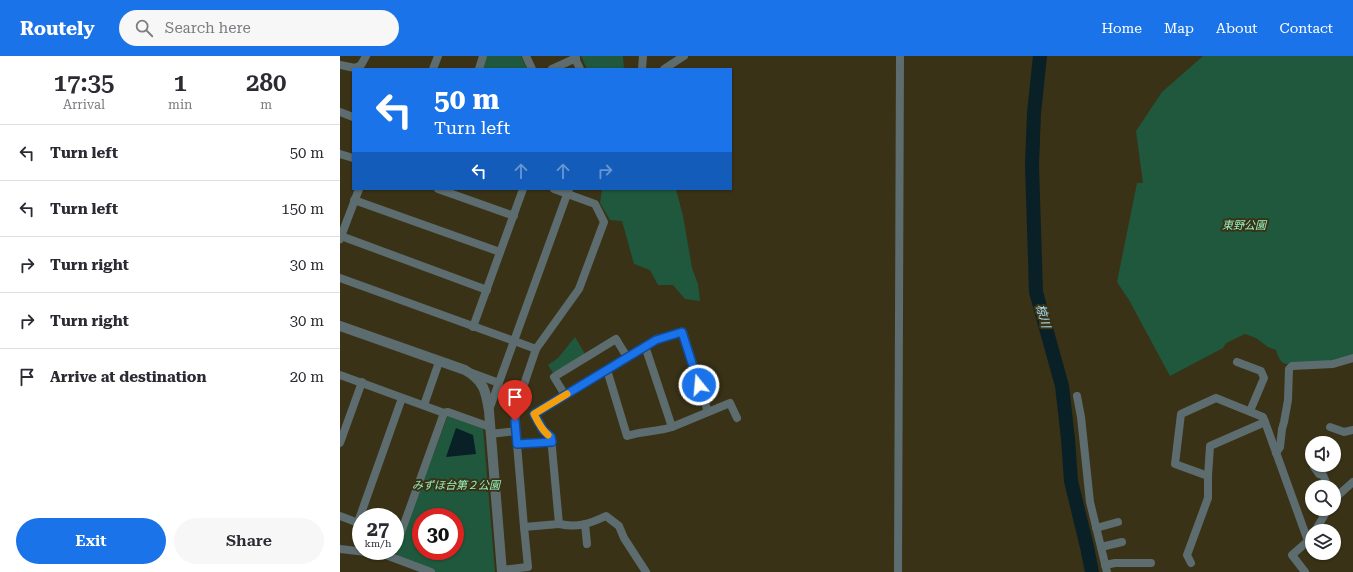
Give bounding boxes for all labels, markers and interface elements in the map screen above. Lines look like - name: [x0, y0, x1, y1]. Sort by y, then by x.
- search box: [119, 10, 399, 46]
- text: Routely: [20, 17, 95, 40]
- icon: search: [133, 17, 155, 39]
- text: Search here: [165, 19, 251, 37]
- text: Home: [1101, 20, 1142, 36]
- text: Map: [1164, 20, 1194, 36]
- text: About: [1216, 20, 1258, 36]
- text: Contact: [1280, 20, 1333, 36]
- text: 17:35: [54, 69, 114, 97]
- text: 1: [174, 69, 187, 97]
- text: 280: [246, 69, 286, 97]
- text: 50 m: [434, 83, 499, 116]
- icon: left: [368, 84, 420, 136]
- text: Arrival: [63, 97, 105, 112]
- text: min: [168, 97, 192, 112]
- text: m: [260, 97, 272, 112]
- text: Turn left: [434, 117, 510, 138]
- icon: left: [16, 142, 38, 164]
- text: Turn left: [50, 144, 118, 162]
- text: 50 m: [290, 144, 324, 162]
- icon: left: [468, 160, 490, 182]
- icon: ahead: [510, 160, 532, 182]
- icon: ahead: [552, 160, 574, 182]
- icon: right: [594, 160, 616, 182]
- icon: left: [16, 198, 38, 220]
- text: Turn left: [50, 200, 118, 218]
- text: 150 m: [281, 200, 324, 218]
- park label: 東野公園: [1222, 219, 1268, 232]
- icon: right: [16, 254, 38, 276]
- text: Turn right: [50, 256, 129, 274]
- text: 30 m: [290, 256, 324, 274]
- water label: 椋川: [1033, 303, 1053, 331]
- icon: right: [16, 310, 38, 332]
- text: Turn right: [50, 312, 129, 330]
- text: 30 m: [290, 312, 324, 330]
- position arrow: [678, 364, 720, 406]
- icon: arrive: [16, 366, 38, 388]
- text: Arrive at destination: [50, 368, 206, 386]
- text: 20 m: [290, 368, 324, 386]
- pin: [498, 380, 532, 421]
- icon: arrive: [504, 386, 526, 408]
- map controls: [1305, 436, 1341, 560]
- button: sound: [1305, 436, 1341, 472]
- park label: みずほ台第２公園: [412, 479, 502, 492]
- button: search: [1305, 480, 1341, 516]
- speed limit sign: 30: [412, 508, 464, 560]
- text: 27: [367, 517, 389, 541]
- button: Exit: [16, 518, 166, 564]
- button: Share: [174, 518, 324, 564]
- button: layers: [1305, 524, 1341, 560]
- text: km/h: [365, 538, 391, 549]

